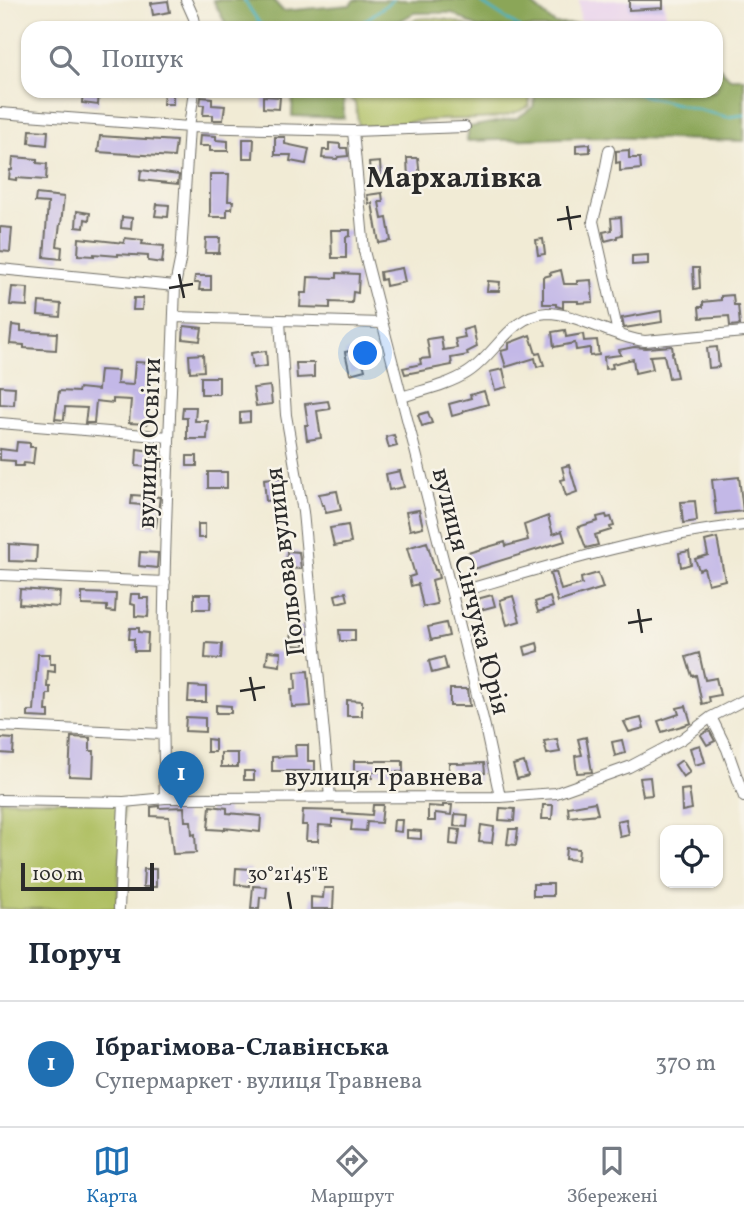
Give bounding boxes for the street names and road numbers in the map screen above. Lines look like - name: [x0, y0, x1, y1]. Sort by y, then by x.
- street label: вулиця Освіти: [129, 357, 171, 529]
- street label: вулиця Сінчука Юрія: [422, 464, 518, 719]
- street label: Польова вулиця: [257, 465, 315, 658]
- street label: вулиця Травнева: [284, 760, 484, 796]

